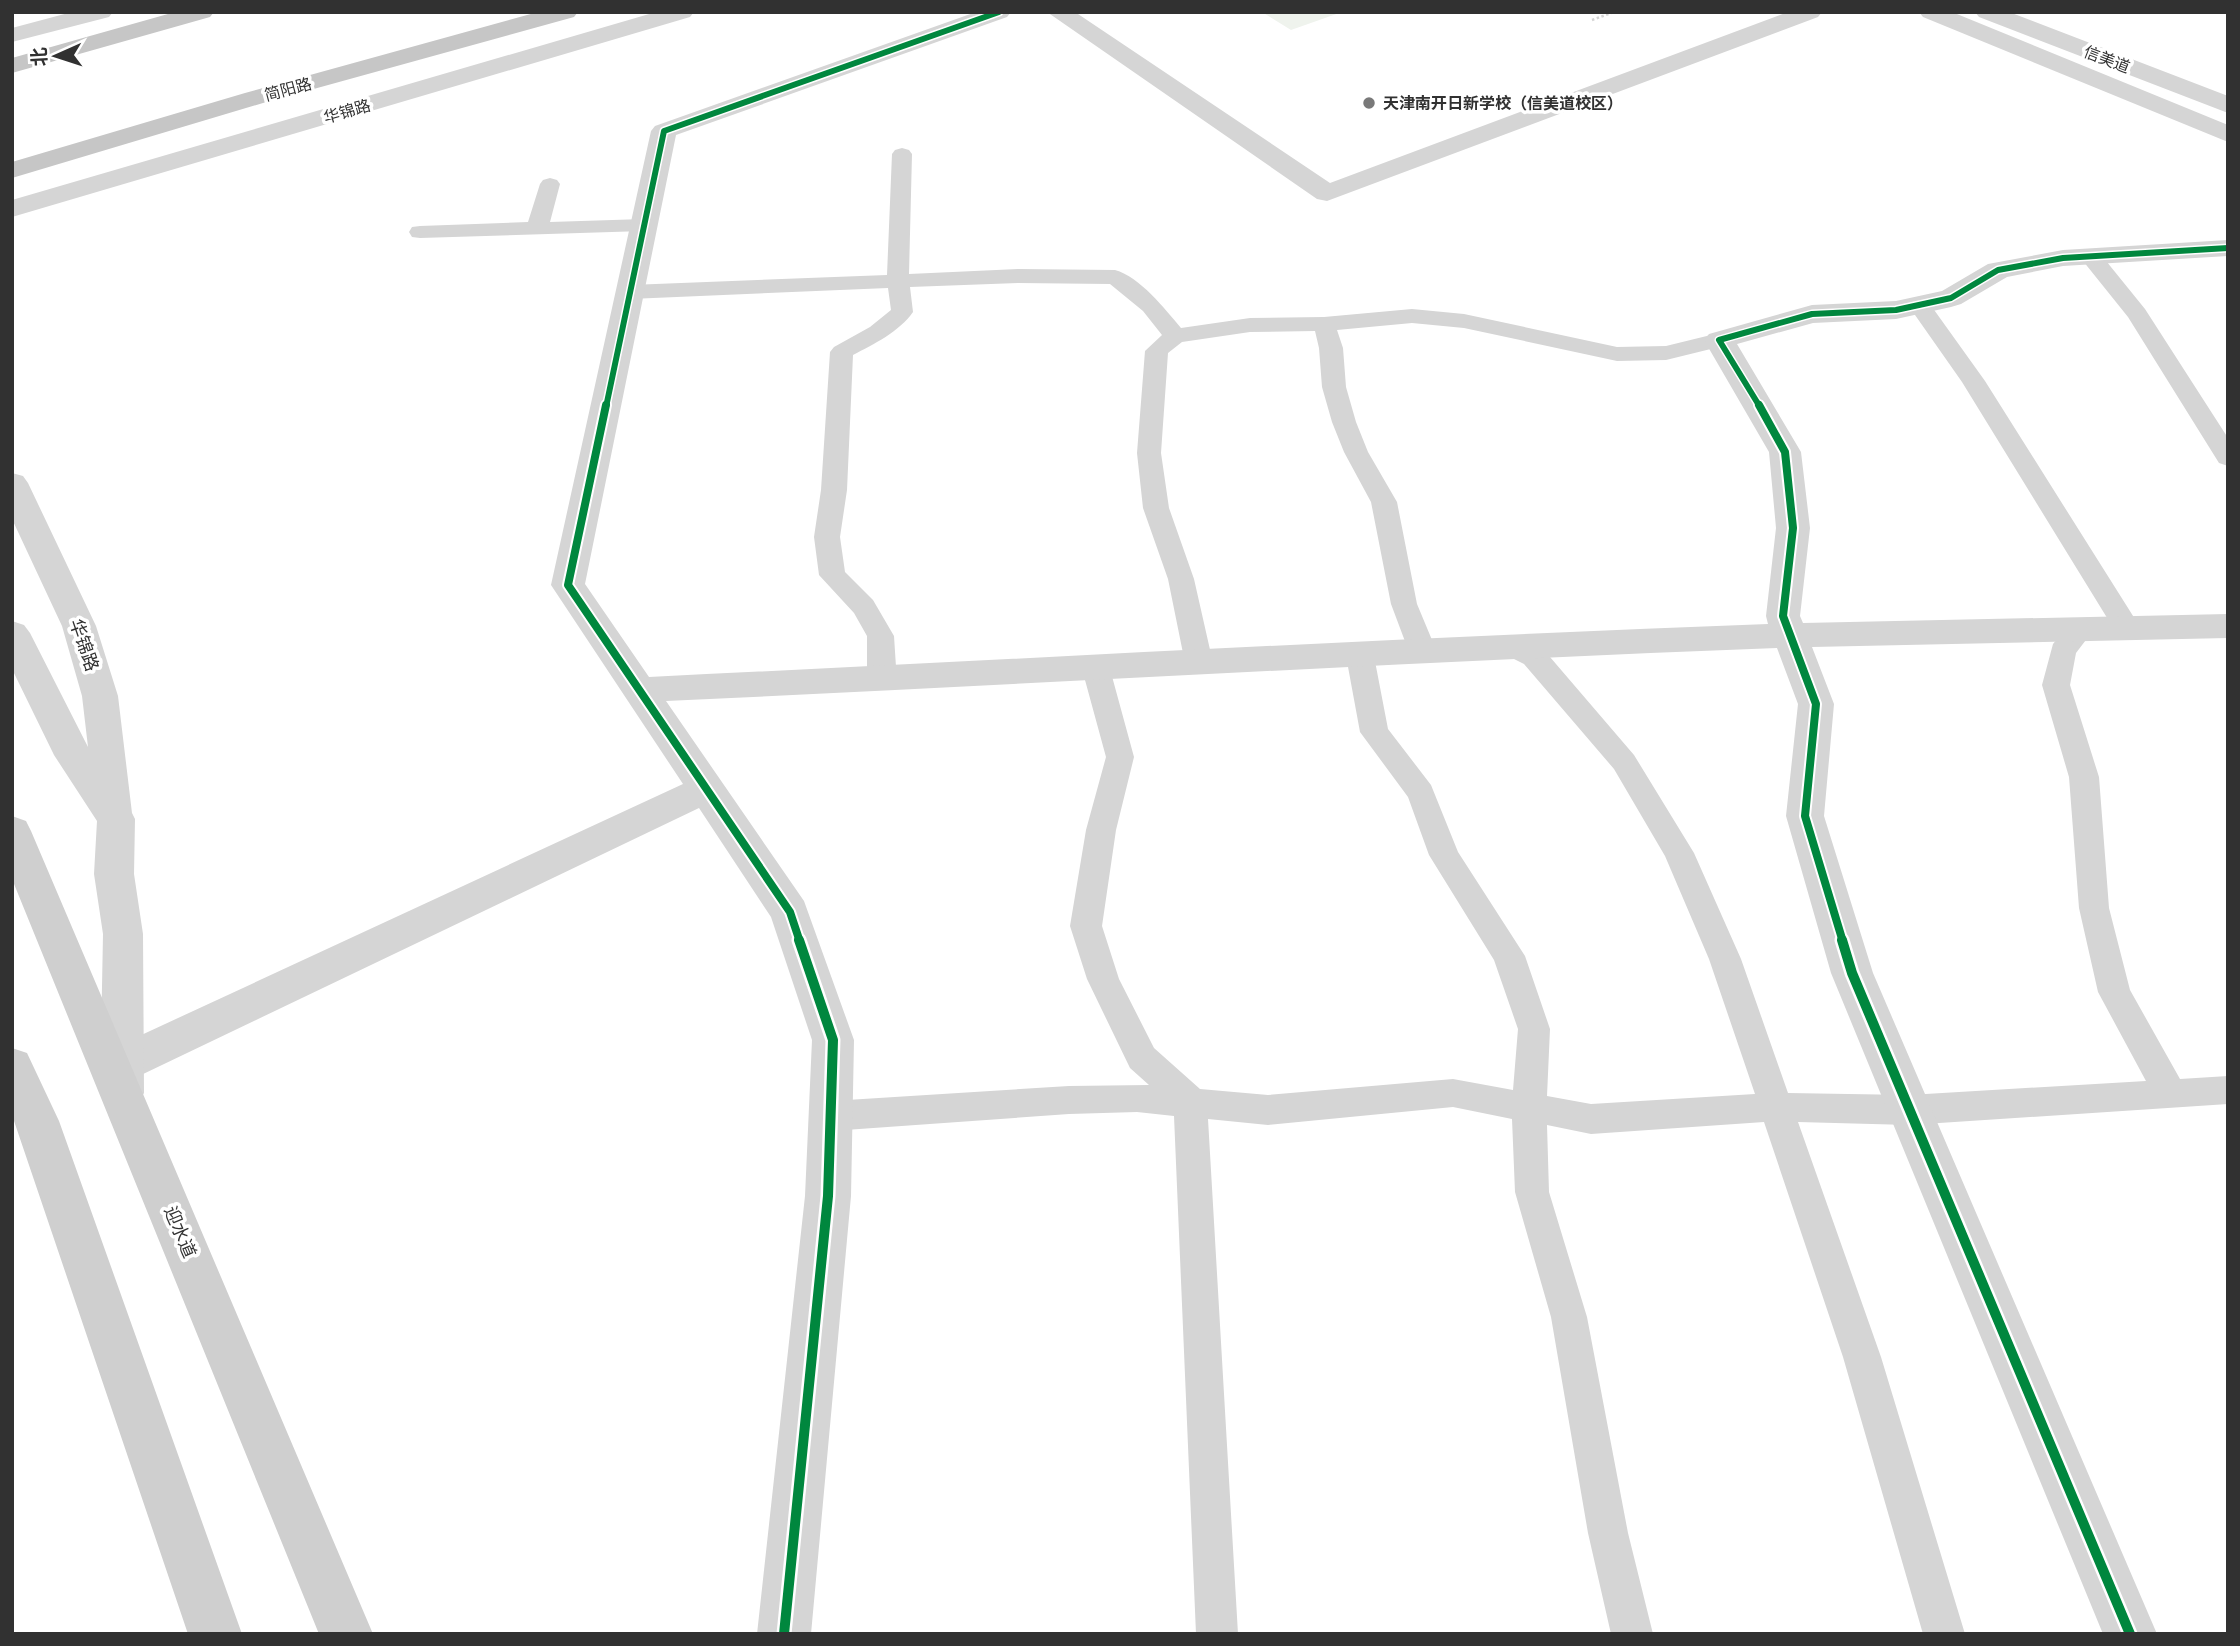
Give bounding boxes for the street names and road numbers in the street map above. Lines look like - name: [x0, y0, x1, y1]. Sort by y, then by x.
- street label: 信美道: [2081, 41, 2133, 76]
- street label: 简阳路: [262, 73, 314, 104]
- street label: 华锦路: [321, 95, 373, 126]
- street label: 华锦路: [66, 616, 104, 674]
- street label: 迎水道: [160, 1202, 202, 1261]

